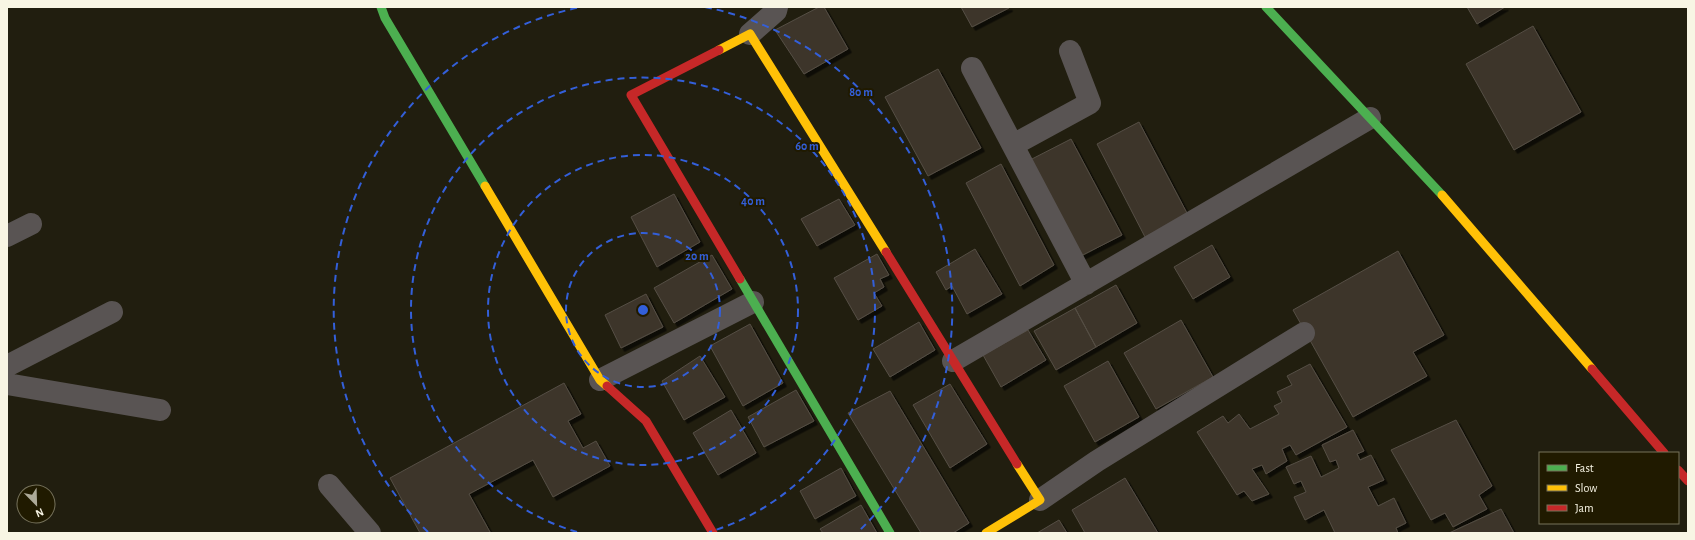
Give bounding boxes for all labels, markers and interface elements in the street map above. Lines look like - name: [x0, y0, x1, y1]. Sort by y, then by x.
- text: 80 m: [849, 86, 873, 98]
- text: 60 m: [795, 140, 819, 152]
- text: 40 m: [741, 195, 765, 207]
- text: 20 m: [685, 250, 709, 262]
- centre of rings: [636, 303, 650, 317]
- legend: [1539, 452, 1679, 524]
- text: Fast: [1575, 462, 1594, 474]
- text: Slow: [1575, 482, 1597, 494]
- north arrow: [16, 484, 56, 524]
- text: Jam: [1575, 502, 1594, 514]
- text: N: [34, 506, 45, 519]

